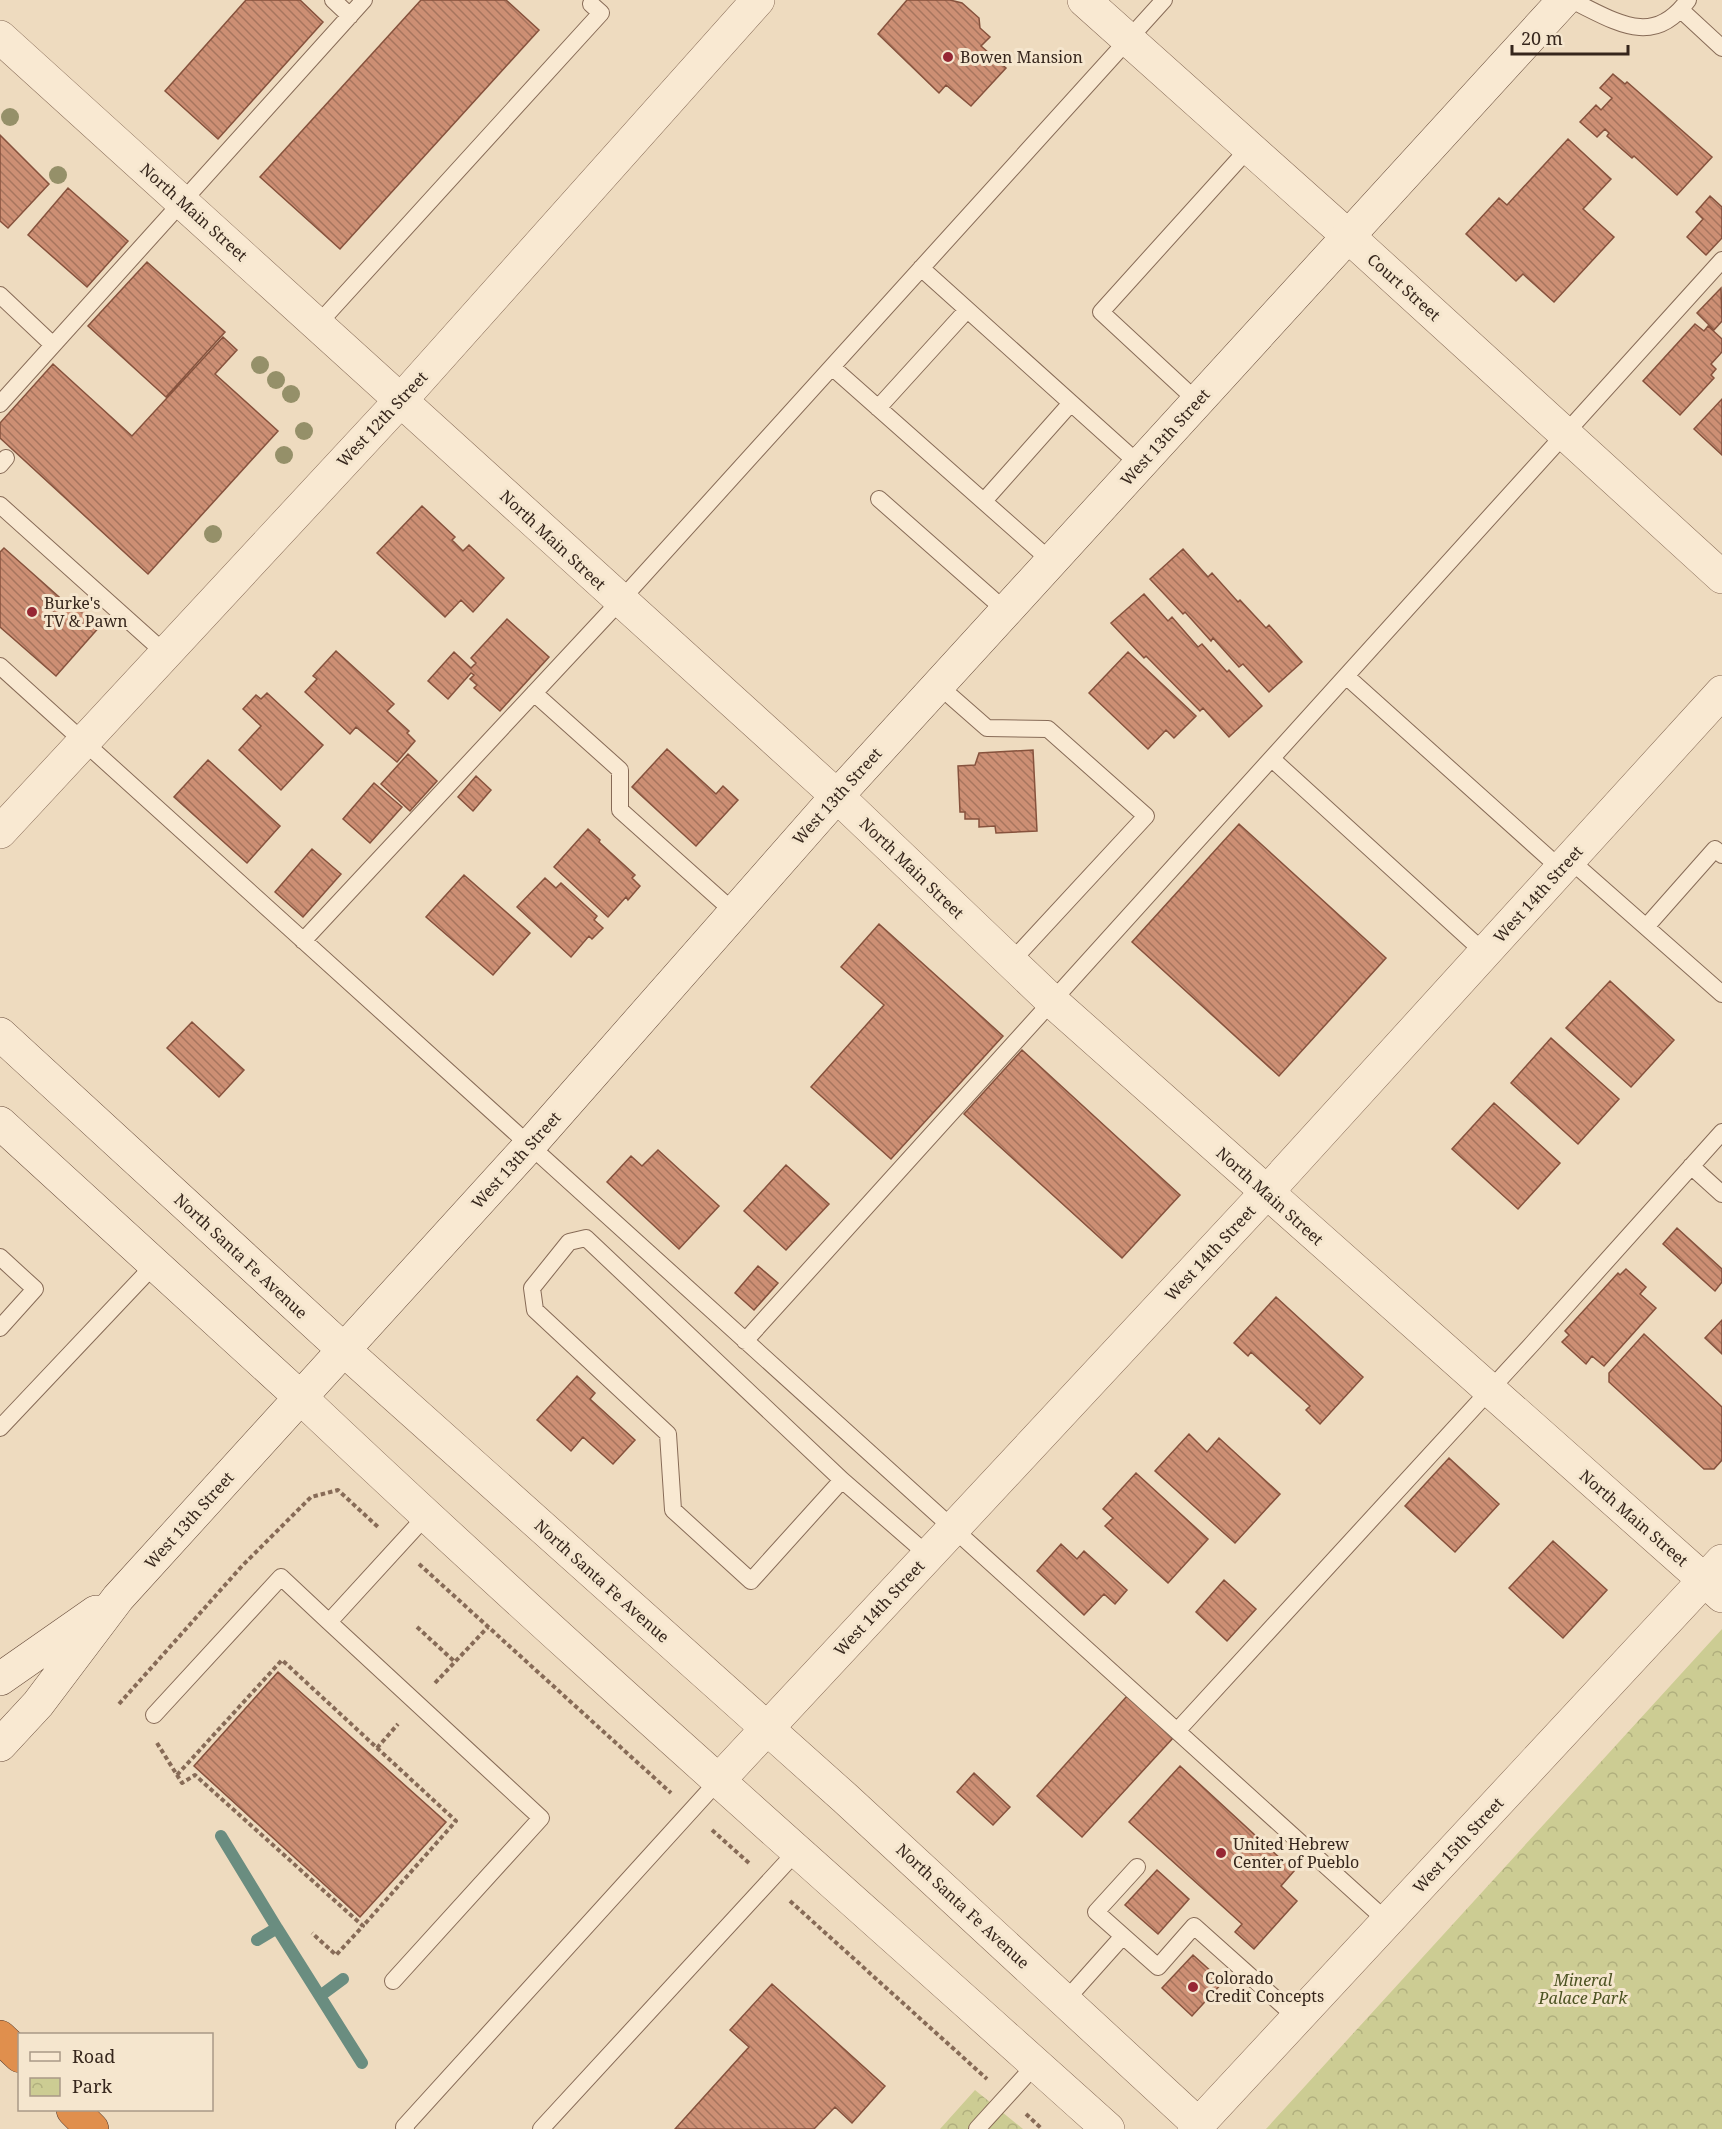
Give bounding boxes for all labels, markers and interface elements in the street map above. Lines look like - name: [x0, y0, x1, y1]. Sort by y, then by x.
- scale bar: [1512, 18, 1628, 56]
- text: 20 m: [1521, 26, 1563, 50]
- place label: Bowen Mansion: [960, 46, 1083, 68]
- marker: Bowen Mansion: [941, 50, 955, 64]
- street label: North Main Street: [136, 158, 253, 266]
- street label: Court Street: [1363, 248, 1446, 326]
- street label: West 12th Street: [332, 366, 433, 472]
- street label: West 13th Street: [1115, 383, 1215, 490]
- street label: North Main Street: [495, 485, 611, 595]
- place label: Burke's TV & Pawn: [44, 592, 128, 632]
- marker: Burke's TV & Pawn: [25, 605, 39, 619]
- street label: West 13th Street: [787, 742, 887, 849]
- street label: North Main Street: [855, 812, 969, 924]
- street label: West 14th Street: [1488, 840, 1588, 947]
- street label: West 13th Street: [466, 1106, 566, 1213]
- street label: North Main Street: [1212, 1142, 1329, 1250]
- street label: North Santa Fe Avenue: [170, 1188, 312, 1324]
- street label: West 14th Street: [1160, 1200, 1261, 1306]
- street label: North Main Street: [1575, 1465, 1693, 1572]
- street label: West 13th Street: [139, 1466, 239, 1573]
- street label: North Santa Fe Avenue: [530, 1514, 674, 1648]
- street label: West 14th Street: [829, 1555, 930, 1661]
- street label: West 15th Street: [1408, 1792, 1509, 1898]
- place label: United Hebrew Center of Pueblo: [1233, 1833, 1359, 1873]
- street label: North Santa Fe Avenue: [892, 1838, 1034, 1974]
- marker: United Hebrew Center of Pueblo: [1214, 1846, 1228, 1860]
- place label: Colorado Credit Concepts: [1205, 1967, 1324, 2007]
- park label: Mineral Palace Park: [1538, 1969, 1628, 2009]
- marker: Colorado Credit Concepts: [1186, 1980, 1200, 1994]
- legend: [18, 2033, 213, 2111]
- text: Road: [72, 2044, 115, 2068]
- text: Park: [72, 2074, 112, 2098]

